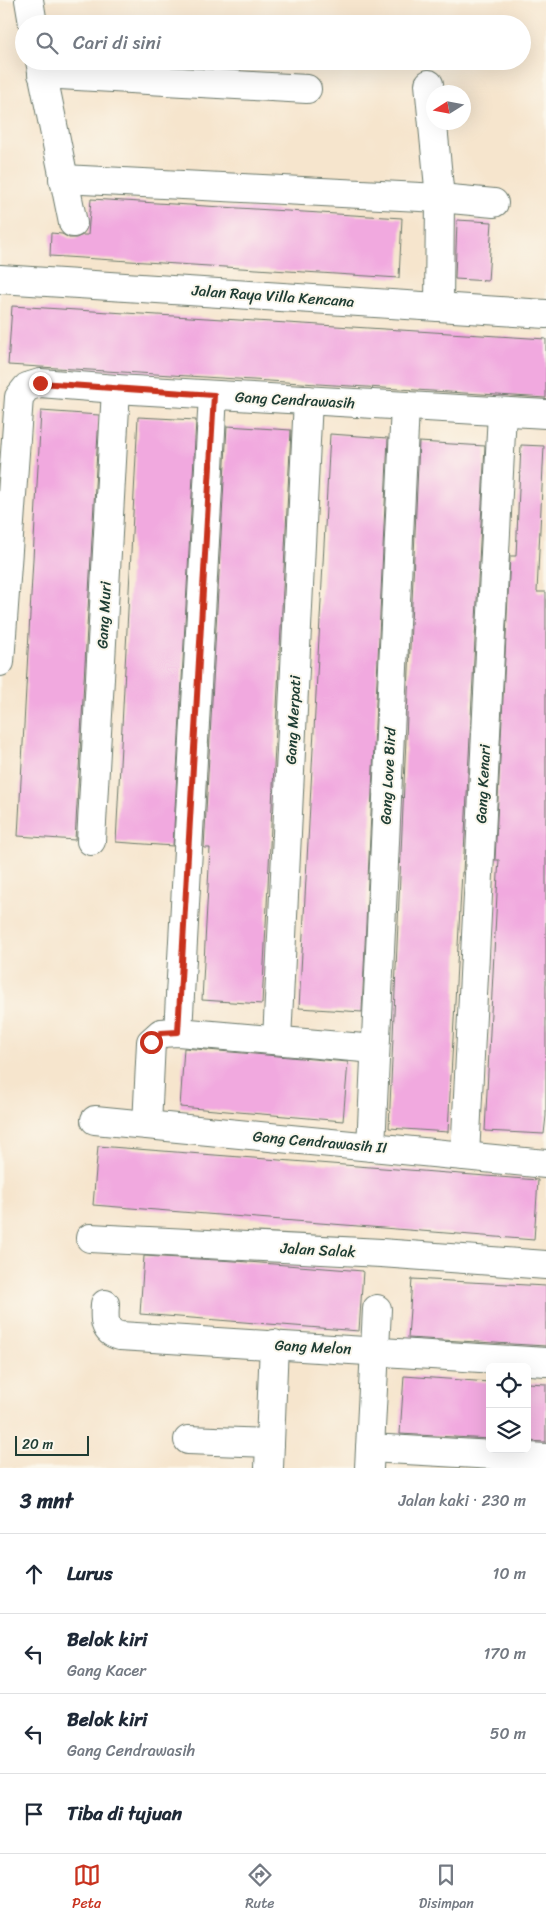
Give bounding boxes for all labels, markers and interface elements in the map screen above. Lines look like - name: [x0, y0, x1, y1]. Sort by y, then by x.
- search box: [15, 15, 531, 70]
- text: Cari di sini: [73, 26, 161, 59]
- icon: search: [33, 29, 61, 57]
- north arrow: [426, 85, 471, 130]
- street label: Jalan Raya Villa Kencana: [190, 277, 356, 315]
- route end: [29, 372, 52, 395]
- street label: Gang Cendrawasih: [234, 384, 356, 416]
- street label: Gang Muri: [89, 580, 119, 649]
- street label: Gang Merpati: [278, 674, 308, 765]
- street label: Gang Love Bird: [372, 726, 404, 825]
- street label: Gang Kenari: [468, 743, 498, 824]
- route start: [140, 1031, 163, 1054]
- street label: Gang Cendrawasih II: [252, 1123, 388, 1161]
- street label: Jalan Salak: [279, 1235, 357, 1265]
- street label: Gang Melon: [274, 1332, 352, 1362]
- map controls: [486, 1363, 531, 1453]
- button: locate: [486, 1363, 531, 1408]
- button: layers: [486, 1408, 531, 1453]
- text: 20 m: [22, 1432, 53, 1457]
- scale bar: [15, 1433, 89, 1456]
- text: 3 mnt: [20, 1482, 73, 1520]
- text: Jalan kaki · 230 m: [398, 1486, 526, 1515]
- text: Lurus: [67, 1557, 113, 1590]
- text: 10 m: [493, 1559, 526, 1588]
- icon: ahead: [20, 1560, 48, 1588]
- text: Belok kiri: [67, 1623, 147, 1656]
- text: 170 m: [483, 1639, 526, 1668]
- icon: left: [20, 1640, 48, 1668]
- text: Gang Kacer: [67, 1656, 146, 1685]
- text: Belok kiri: [67, 1703, 147, 1736]
- text: 50 m: [490, 1719, 526, 1748]
- icon: left: [20, 1720, 48, 1748]
- text: Gang Cendrawasih: [67, 1736, 195, 1765]
- text: Tiba di tujuan: [67, 1797, 182, 1830]
- icon: arrive: [20, 1800, 48, 1828]
- tab: Peta: [72, 1861, 101, 1916]
- tab: Rute: [245, 1861, 274, 1916]
- tab: Disimpan: [419, 1861, 474, 1916]

